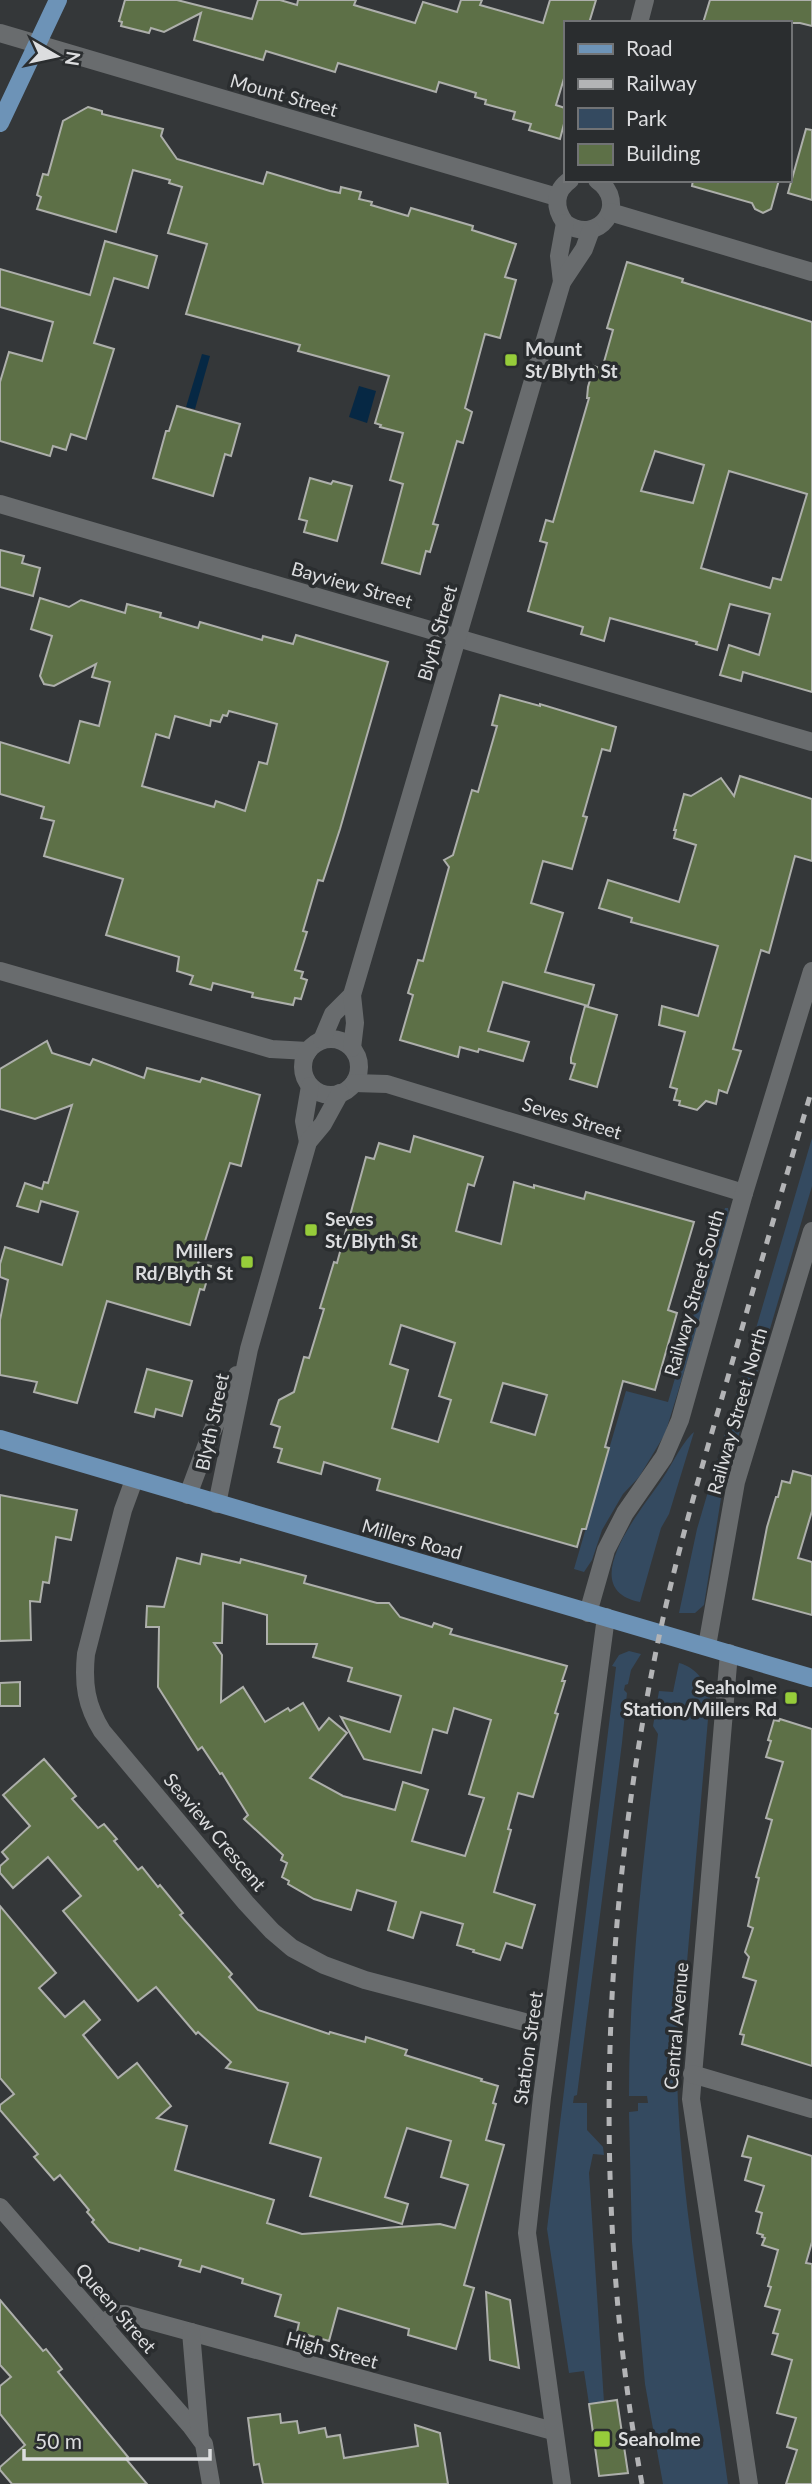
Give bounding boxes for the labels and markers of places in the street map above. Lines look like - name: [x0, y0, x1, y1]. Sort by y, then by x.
- place label: Mount St/Blyth St: [525, 337, 618, 382]
- marker: Mount St/Blyth St: [503, 352, 519, 368]
- place label: Seves St/Blyth St: [325, 1207, 418, 1252]
- marker: Seves St/Blyth St: [303, 1222, 319, 1238]
- place label: Millers Rd/Blyth St: [135, 1239, 233, 1284]
- marker: Millers Rd/Blyth St: [239, 1254, 255, 1270]
- place label: Seaholme Station/Millers Rd: [623, 1675, 777, 1720]
- marker: Seaholme Station/Millers Rd: [783, 1690, 799, 1706]
- place label: Seaholme: [618, 2427, 701, 2450]
- marker: Seaholme: [592, 2429, 612, 2449]

